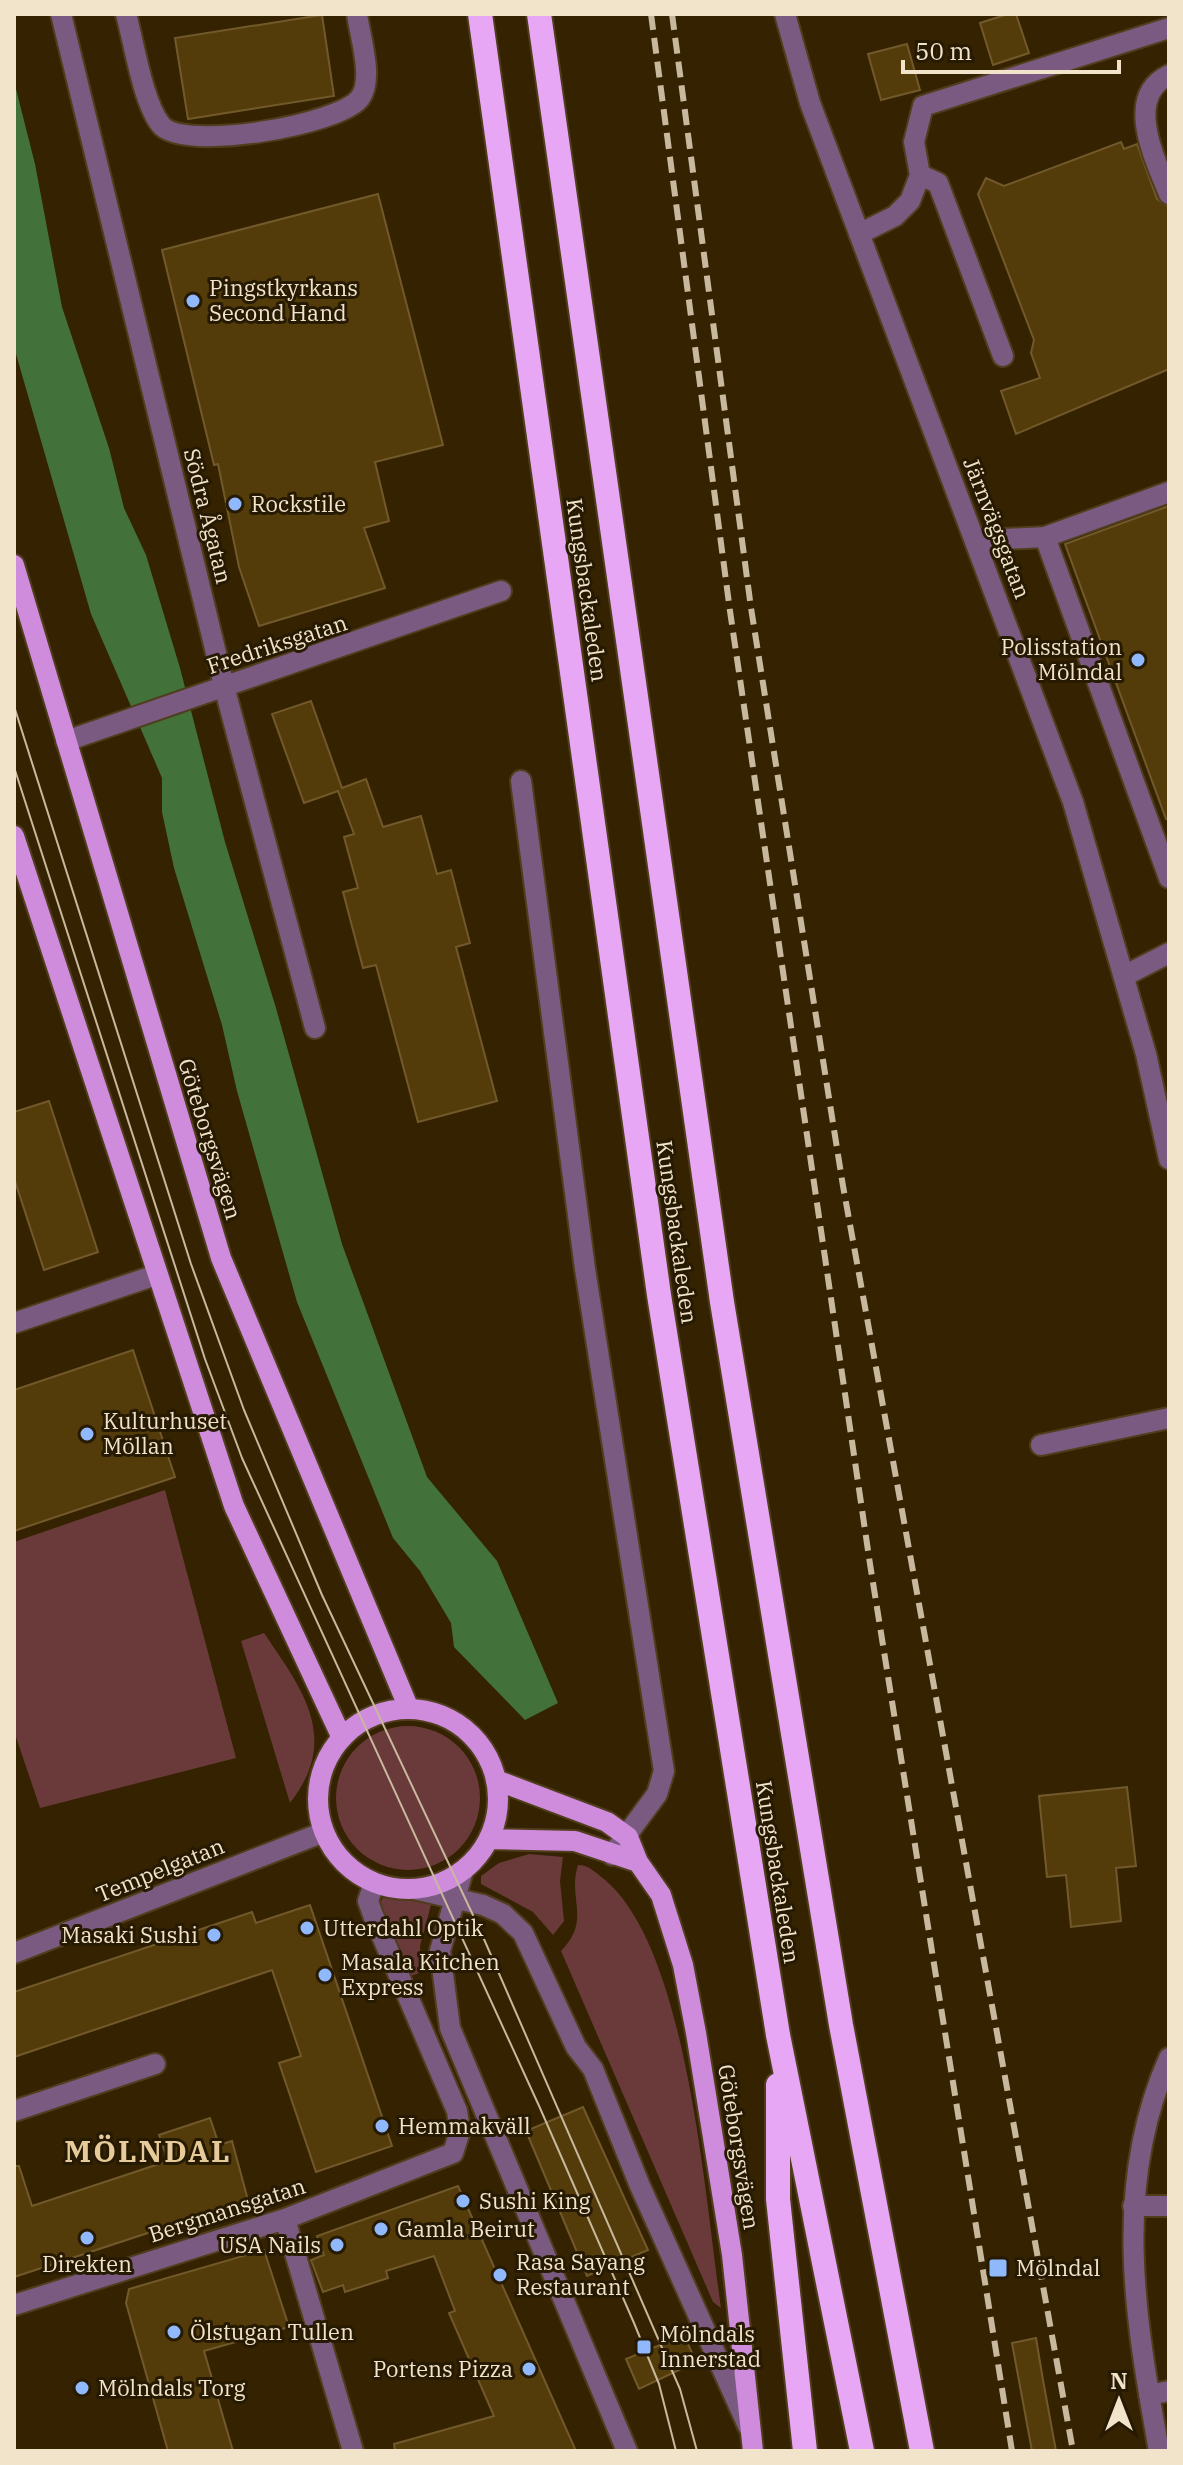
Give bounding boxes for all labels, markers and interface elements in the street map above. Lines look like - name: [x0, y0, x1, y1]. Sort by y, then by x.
- scale bar: [903, 24, 1119, 74]
- text: 50 m: [915, 35, 972, 67]
- place label: Pingstkyrkans Second Hand: [209, 273, 358, 327]
- marker: Pingstkyrkans Second Hand: [184, 292, 202, 310]
- street label: Södra Ågatan: [178, 445, 239, 587]
- street label: Järnvägsgatan: [957, 453, 1038, 603]
- place label: Rockstile: [251, 489, 346, 518]
- marker: Rockstile: [226, 495, 244, 513]
- street label: Kungsbackaleden: [560, 496, 615, 683]
- street label: Fredriksgatan: [203, 607, 351, 680]
- place label: Polisstation Mölndal: [1001, 632, 1122, 686]
- marker: Polisstation Mölndal: [1129, 651, 1147, 669]
- street label: Göteborgsvägen: [172, 1055, 249, 1223]
- street label: Kungsbackaleden: [650, 1138, 705, 1325]
- place label: Kulturhuset Möllan: [103, 1406, 227, 1460]
- marker: Kulturhuset Möllan: [78, 1425, 96, 1443]
- street label: Kungsbackaleden: [750, 1778, 807, 1965]
- street label: Tempelgatan: [91, 1831, 228, 1908]
- place label: Utterdahl Optik: [323, 1913, 484, 1942]
- marker: Utterdahl Optik: [298, 1919, 316, 1937]
- place label: Masaki Sushi: [61, 1920, 198, 1949]
- marker: Masaki Sushi: [205, 1926, 223, 1944]
- place label: Masala Kitchen Express: [341, 1947, 500, 2001]
- marker: Masala Kitchen Express: [316, 1966, 334, 1984]
- street label: Göteborgsvägen: [712, 2062, 767, 2232]
- place label: Hemmakväll: [398, 2111, 531, 2140]
- marker: Hemmakväll: [373, 2117, 391, 2135]
- district label: MÖLNDAL: [64, 2131, 232, 2170]
- street label: Bergmansgatan: [145, 2170, 309, 2249]
- place label: Sushi King: [479, 2186, 591, 2215]
- marker: Sushi King: [454, 2192, 472, 2210]
- place label: Gamla Beirut: [397, 2214, 535, 2243]
- marker: Gamla Beirut: [372, 2220, 390, 2238]
- marker: Direkten: [78, 2229, 96, 2247]
- place label: USA Nails: [219, 2230, 321, 2259]
- marker: USA Nails: [328, 2236, 346, 2254]
- place label: Rasa Sayang Restaurant: [516, 2247, 645, 2301]
- place label: Direkten: [42, 2249, 132, 2278]
- place label: Mölndal: [1016, 2253, 1100, 2282]
- marker: Mölndal: [987, 2257, 1009, 2279]
- marker: Rasa Sayang Restaurant: [491, 2266, 509, 2284]
- place label: Ölstugan Tullen: [190, 2317, 354, 2346]
- place label: Mölndals Innerstad: [660, 2319, 761, 2373]
- marker: Ölstugan Tullen: [165, 2323, 183, 2341]
- marker: Mölndals Innerstad: [635, 2338, 653, 2356]
- place label: Portens Pizza: [373, 2354, 513, 2383]
- marker: Portens Pizza: [520, 2360, 538, 2378]
- north arrow: [1079, 2361, 1159, 2441]
- text: N: [1110, 2366, 1128, 2395]
- place label: Mölndals Torg: [98, 2373, 246, 2402]
- marker: Mölndals Torg: [73, 2379, 91, 2397]

